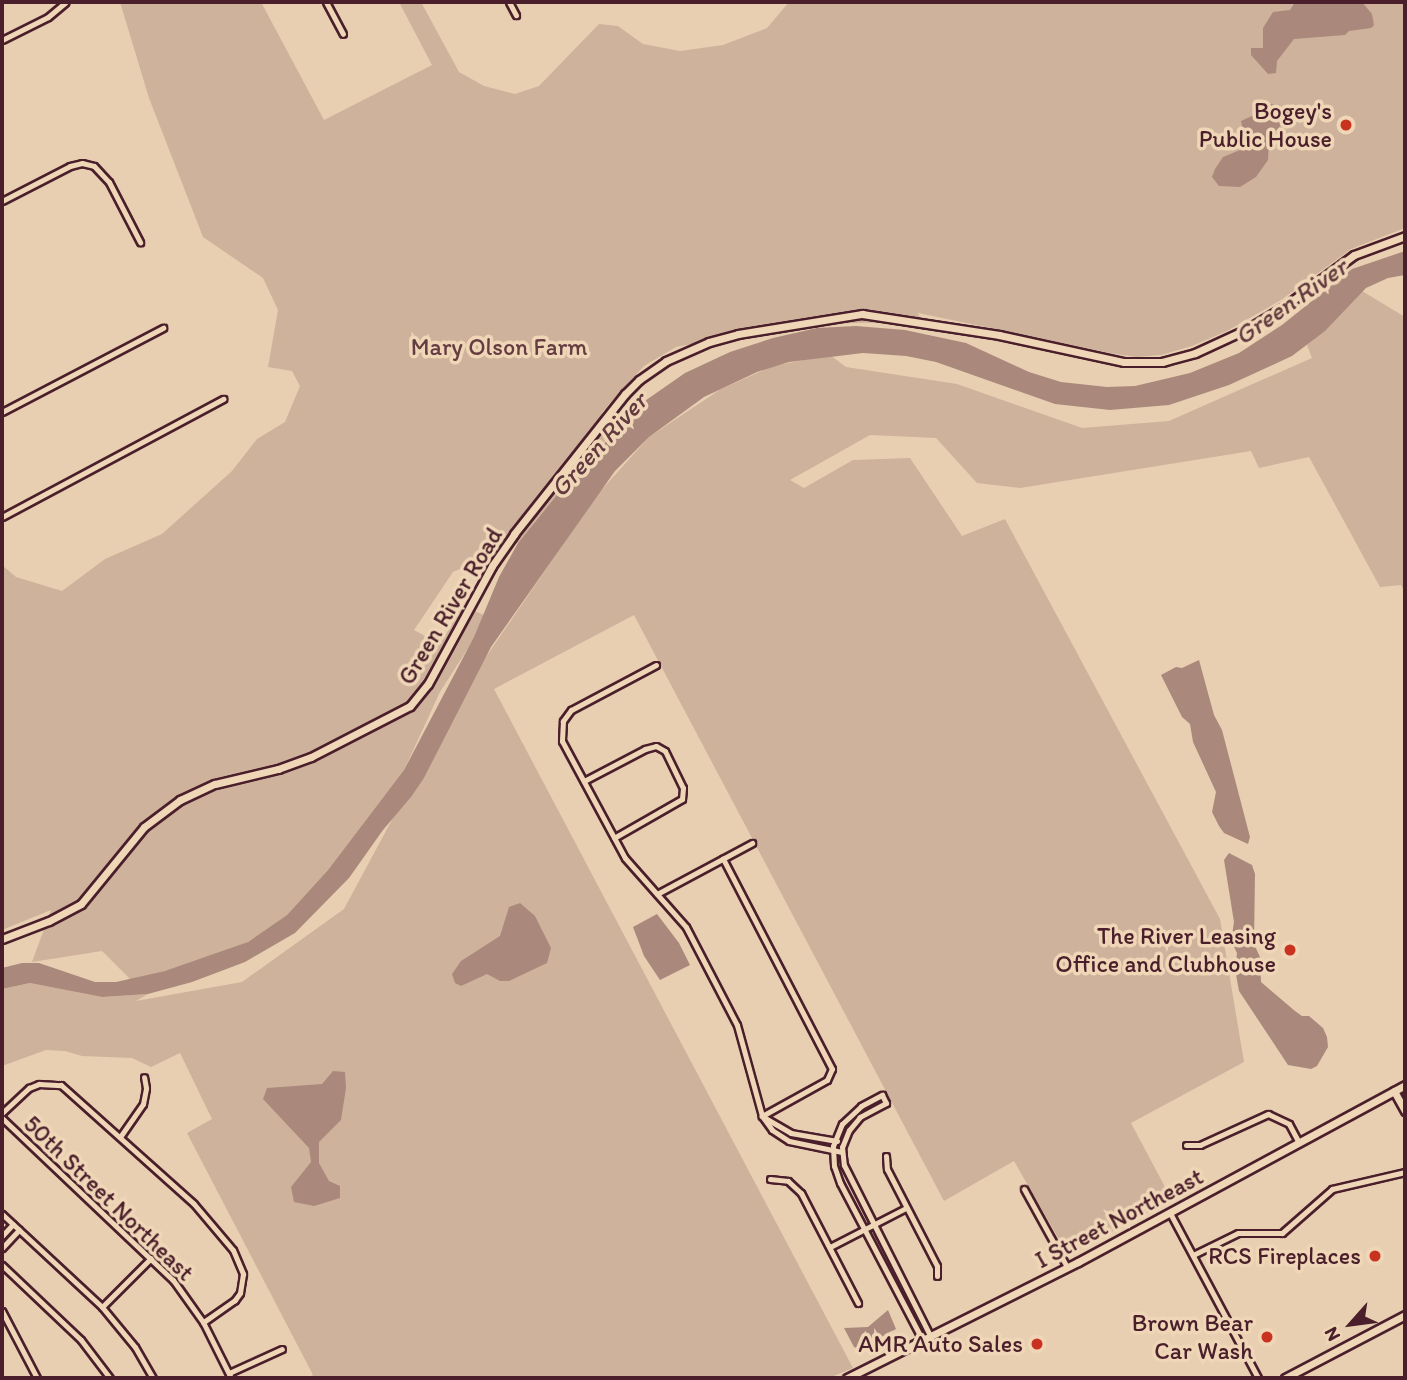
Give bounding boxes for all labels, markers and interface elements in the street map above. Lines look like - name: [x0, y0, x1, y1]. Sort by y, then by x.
- place label: Bogey's Public House: [1199, 97, 1332, 153]
- marker: Bogey's Public House: [1338, 117, 1354, 133]
- water label: Green River: [1229, 252, 1353, 352]
- park label: Mary Olson Farm: [411, 333, 587, 361]
- water label: Green River: [544, 387, 654, 503]
- street label: Green River Road: [392, 523, 508, 689]
- place label: The River Leasing Office and Clubhouse: [1054, 922, 1276, 978]
- marker: The River Leasing Office and Clubhouse: [1282, 942, 1298, 958]
- street label: 50th Street Northeast: [18, 1109, 200, 1287]
- street label: I Street Northeast: [1030, 1162, 1208, 1274]
- place label: RCS Fireplaces: [1208, 1242, 1361, 1270]
- marker: RCS Fireplaces: [1367, 1248, 1383, 1264]
- north arrow: [1316, 1289, 1386, 1359]
- place label: Brown Bear Car Wash: [1132, 1309, 1253, 1365]
- text: N: [1319, 1323, 1345, 1345]
- marker: Brown Bear Car Wash: [1259, 1329, 1275, 1345]
- place label: AMR Auto Sales: [859, 1330, 1023, 1358]
- marker: AMR Auto Sales: [1029, 1336, 1045, 1352]

